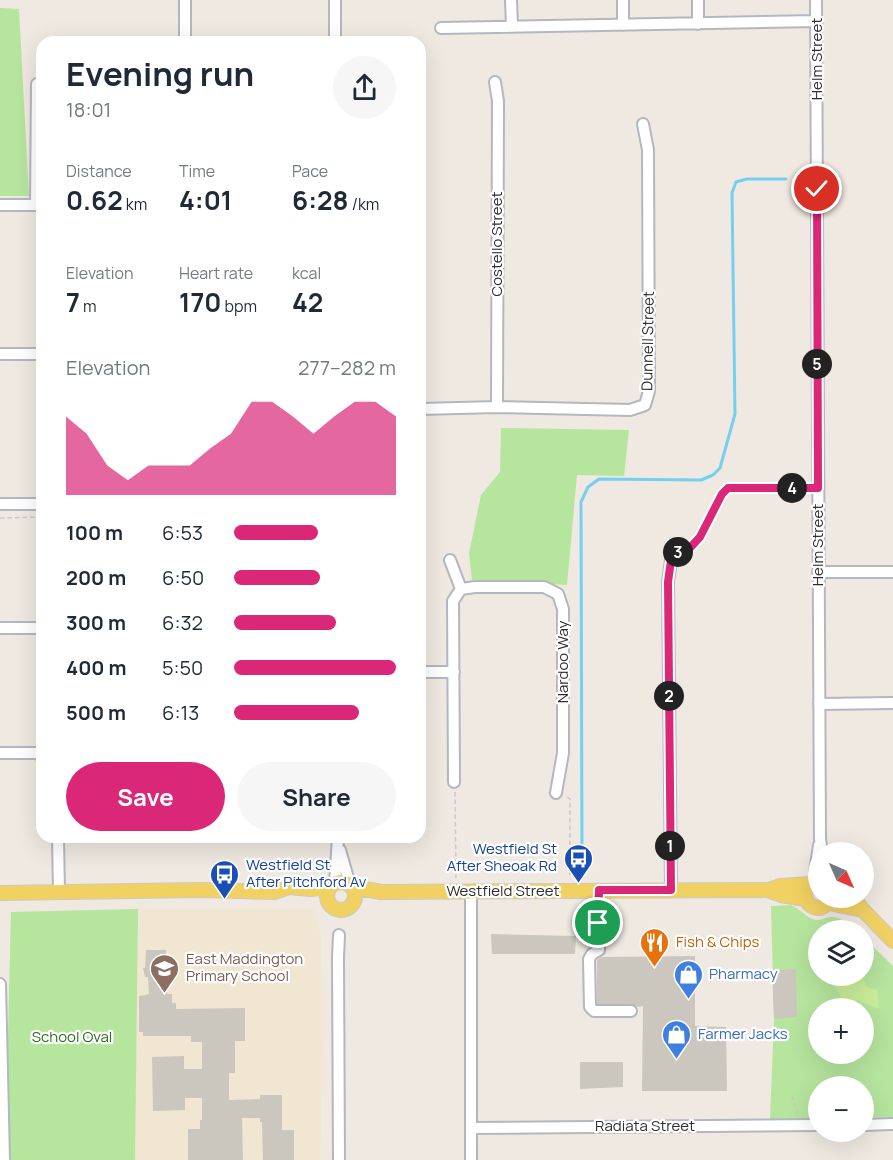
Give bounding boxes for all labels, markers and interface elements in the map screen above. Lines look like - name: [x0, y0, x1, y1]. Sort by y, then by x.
- street label: Helm Street: [806, 18, 827, 100]
- text: Evening run: [66, 51, 254, 96]
- button: share: [333, 56, 396, 119]
- text: 18:01: [66, 96, 111, 123]
- text: Distance: [66, 160, 132, 182]
- text: Time: [179, 160, 215, 182]
- text: Pace: [292, 160, 328, 182]
- pin: [791, 163, 842, 214]
- icon: check: [800, 172, 833, 205]
- text: 0.62: [66, 182, 123, 218]
- text: 4:01: [179, 182, 232, 218]
- text: 6:28: [292, 182, 348, 218]
- street label: Costello Street: [486, 192, 507, 296]
- text: km: [123, 193, 147, 215]
- text: /km: [348, 193, 379, 215]
- text: Elevation: [66, 262, 134, 284]
- text: Heart rate: [179, 262, 253, 284]
- text: kcal: [292, 262, 321, 284]
- text: 7: [66, 284, 80, 320]
- text: 170: [179, 284, 221, 320]
- text: 42: [292, 284, 323, 320]
- street label: Dunnell Street: [636, 291, 659, 391]
- text: m: [80, 295, 97, 317]
- text: bpm: [221, 295, 257, 317]
- pin: 5: [802, 349, 832, 379]
- text: 5: [812, 353, 822, 375]
- text: Elevation: [66, 354, 150, 381]
- text: 277–282 m: [298, 354, 396, 381]
- pin: 4: [777, 473, 807, 503]
- text: 4: [787, 477, 797, 499]
- street label: Helm Street: [807, 504, 828, 586]
- text: 100 m: [66, 519, 123, 546]
- text: 6:53: [162, 519, 203, 546]
- pin: 3: [663, 537, 693, 567]
- text: 3: [673, 541, 683, 563]
- text: 200 m: [66, 564, 126, 591]
- text: 6:50: [162, 564, 204, 591]
- text: 300 m: [66, 609, 126, 636]
- text: 6:32: [162, 609, 203, 636]
- street label: Nardoo Way: [552, 621, 573, 703]
- text: 400 m: [66, 654, 126, 681]
- text: 5:50: [162, 654, 203, 681]
- pin: 2: [654, 681, 684, 711]
- text: 2: [664, 685, 674, 707]
- text: 500 m: [66, 699, 126, 726]
- text: 6:13: [162, 699, 199, 726]
- button: Save: [66, 762, 225, 831]
- button: Share: [237, 762, 396, 831]
- pin: 1: [655, 831, 685, 861]
- text: 1: [666, 835, 674, 857]
- place label: Westfield St After Sheoak Rd: [447, 838, 557, 876]
- bus stop icon: Westfield St After Sheoak Rd: [562, 842, 594, 884]
- north arrow: [808, 842, 874, 908]
- map controls: [808, 842, 874, 1142]
- place label: Westfield St After Pitchford Av: [246, 854, 367, 892]
- bus stop icon: Westfield St After Pitchford Av: [209, 858, 241, 900]
- street label: Westfield Street: [446, 880, 560, 901]
- pin: [572, 897, 623, 948]
- icon: arrive: [581, 906, 614, 939]
- button: layers: [808, 920, 874, 986]
- restaurant icon: Fish & Chips: [639, 926, 671, 968]
- place label: Fish & Chips: [676, 931, 760, 952]
- place label: East Maddington Primary School: [186, 948, 303, 986]
- school or university icon: East Maddington Primary School: [149, 952, 181, 994]
- shop icon: Pharmacy: [672, 958, 704, 1000]
- place label: Pharmacy: [709, 963, 778, 984]
- button: +: [808, 998, 874, 1064]
- shop icon: Farmer Jacks: [661, 1018, 693, 1060]
- place label: Farmer Jacks: [698, 1023, 788, 1044]
- park label: School Oval: [32, 1026, 112, 1047]
- button: −: [808, 1076, 874, 1142]
- street label: Radiata Street: [595, 1115, 695, 1136]

